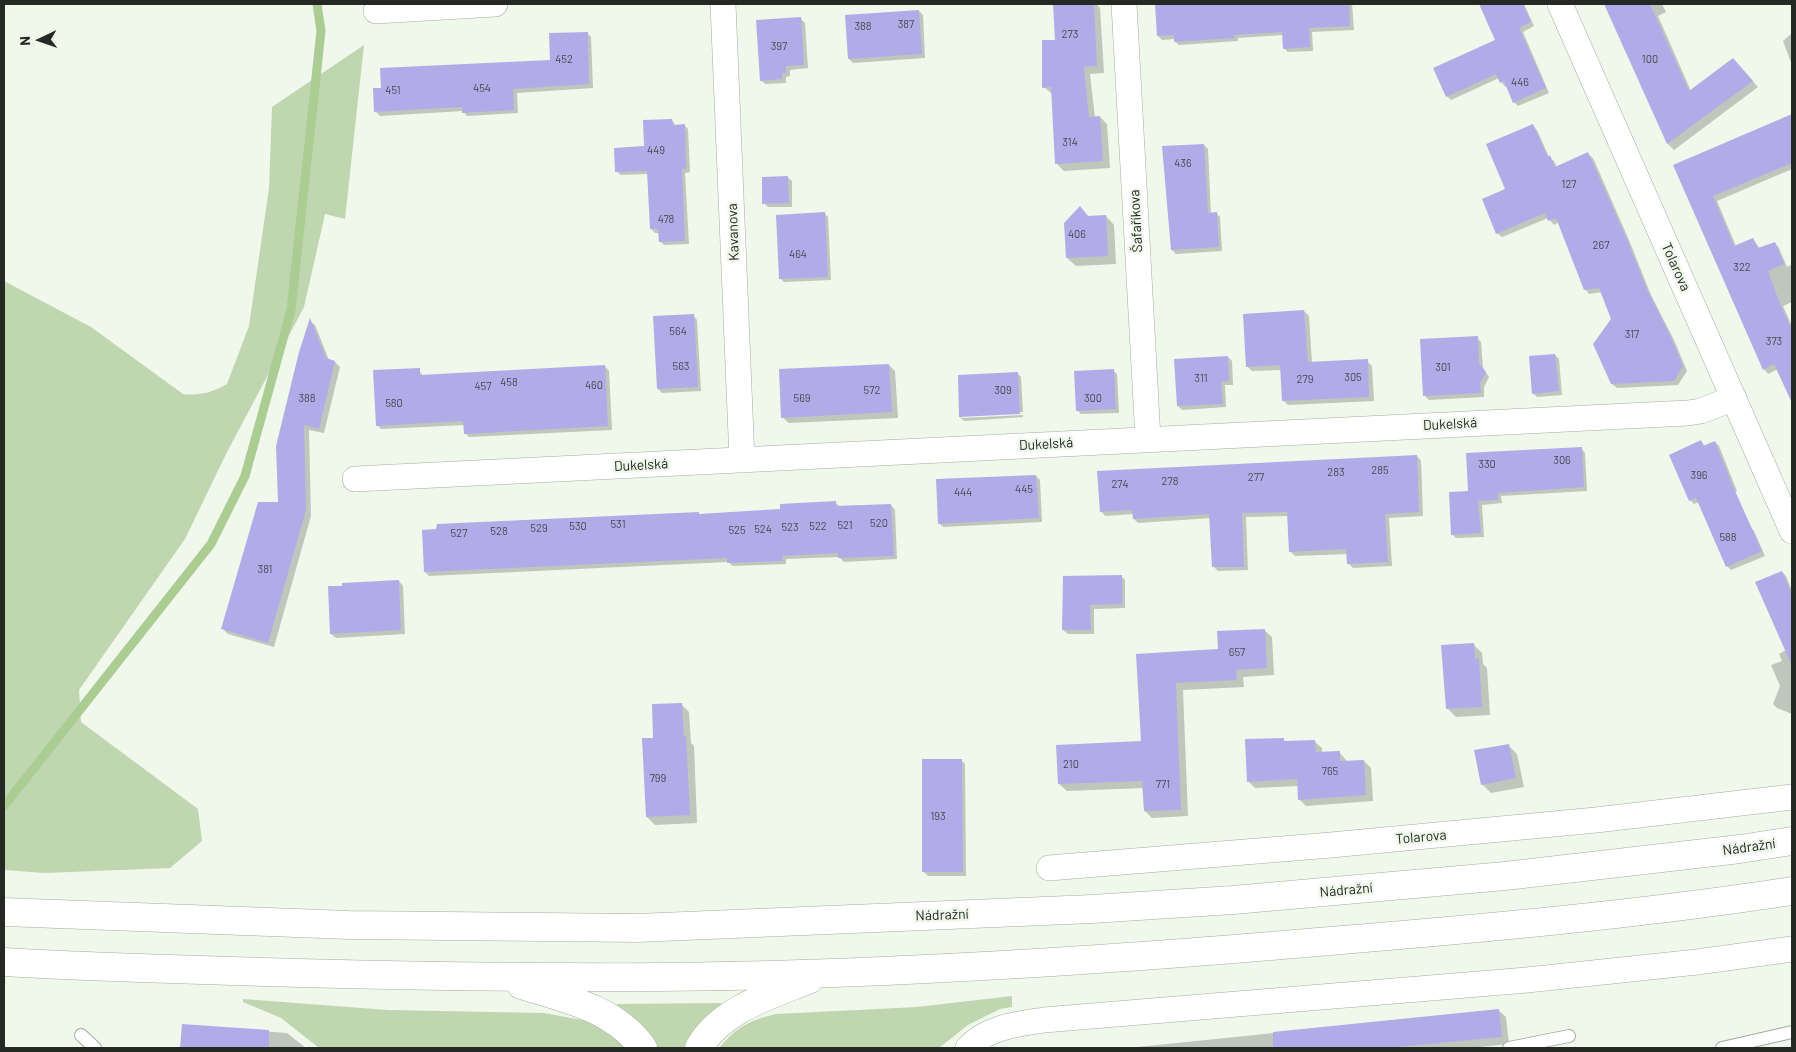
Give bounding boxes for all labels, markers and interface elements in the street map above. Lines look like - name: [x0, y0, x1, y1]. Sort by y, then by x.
- north arrow: [15, 15, 65, 65]
- house number: 387: [898, 17, 914, 31]
- house number: 388: [854, 19, 872, 33]
- house number: 273: [1062, 27, 1078, 41]
- text: N: [16, 36, 33, 46]
- house number: 397: [771, 39, 787, 53]
- house number: 452: [555, 52, 573, 66]
- house number: 100: [1642, 52, 1658, 66]
- house number: 446: [1511, 75, 1529, 89]
- house number: 454: [473, 81, 491, 95]
- house number: 451: [385, 83, 401, 97]
- house number: 314: [1062, 135, 1078, 149]
- house number: 449: [647, 143, 665, 157]
- house number: 436: [1174, 156, 1192, 170]
- house number: 127: [1562, 177, 1576, 191]
- street label: Šafaříkova: [1126, 189, 1146, 253]
- street label: Kavanova: [724, 203, 742, 261]
- house number: 478: [658, 212, 674, 226]
- house number: 406: [1068, 227, 1086, 241]
- house number: 267: [1593, 238, 1609, 252]
- street label: Tolarova: [1658, 240, 1694, 294]
- house number: 464: [789, 247, 807, 261]
- house number: 322: [1733, 260, 1751, 274]
- house number: 564: [669, 324, 687, 338]
- house number: 317: [1625, 327, 1639, 341]
- house number: 373: [1766, 334, 1782, 348]
- house number: 563: [673, 359, 689, 373]
- house number: 301: [1435, 360, 1451, 374]
- house number: 305: [1344, 370, 1362, 384]
- house number: 311: [1194, 371, 1208, 385]
- house number: 279: [1297, 372, 1313, 386]
- house number: 458: [500, 375, 518, 389]
- house number: 460: [585, 378, 603, 392]
- house number: 457: [475, 379, 491, 393]
- house number: 572: [864, 383, 880, 397]
- house number: 309: [994, 383, 1012, 397]
- house number: 388: [298, 391, 316, 405]
- house number: 569: [793, 391, 811, 405]
- house number: 300: [1084, 391, 1102, 405]
- house number: 580: [385, 396, 403, 410]
- street label: Dukelská: [1423, 414, 1477, 434]
- street label: Dukelská: [1019, 434, 1073, 454]
- house number: 306: [1553, 453, 1571, 467]
- street label: Dukelská: [614, 455, 668, 475]
- house number: 330: [1478, 457, 1496, 471]
- house number: 285: [1371, 463, 1389, 477]
- house number: 283: [1327, 465, 1345, 479]
- house number: 396: [1690, 468, 1708, 482]
- house number: 277: [1248, 470, 1264, 484]
- house number: 278: [1162, 474, 1178, 488]
- house number: 274: [1111, 477, 1129, 491]
- house number: 445: [1015, 482, 1033, 496]
- house number: 444: [954, 485, 972, 499]
- house number: 520: [870, 516, 888, 530]
- house number: 531: [610, 517, 626, 531]
- house number: 521: [837, 518, 853, 532]
- house number: 530: [569, 519, 587, 533]
- house number: 522: [809, 519, 827, 533]
- house number: 523: [781, 520, 799, 534]
- house number: 529: [530, 521, 548, 535]
- house number: 524: [754, 522, 772, 536]
- house number: 525: [728, 523, 746, 537]
- house number: 528: [490, 524, 508, 538]
- house number: 527: [451, 526, 467, 540]
- house number: 588: [1719, 530, 1737, 544]
- house number: 381: [258, 562, 272, 576]
- house number: 657: [1229, 645, 1245, 659]
- house number: 210: [1063, 757, 1079, 771]
- house number: 765: [1322, 764, 1338, 778]
- house number: 799: [650, 771, 666, 785]
- house number: 771: [1156, 777, 1170, 791]
- house number: 193: [930, 809, 946, 823]
- street label: Tolarova: [1395, 826, 1447, 848]
- street label: Nádražní: [1722, 835, 1776, 859]
- street label: Nádražní: [1319, 879, 1373, 901]
- street label: Nádražní: [915, 906, 969, 924]

